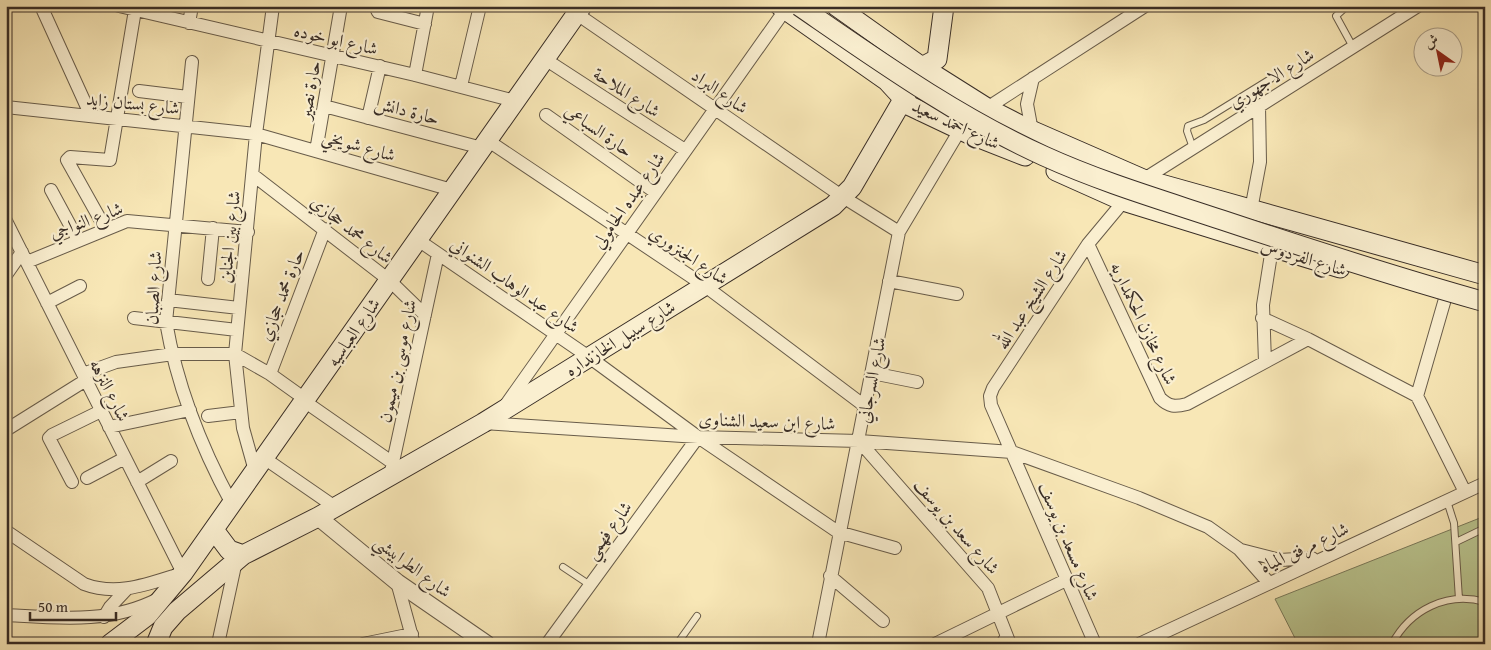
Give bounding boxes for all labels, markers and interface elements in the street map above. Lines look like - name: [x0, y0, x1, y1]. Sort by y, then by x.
- street label: شارع ابو خوده: [291, 16, 381, 64]
- north arrow: [1414, 28, 1464, 78]
- text: ش: [1420, 29, 1442, 53]
- street label: شارع الاجهوري: [1223, 41, 1320, 117]
- street label: حارة نصير: [290, 59, 327, 123]
- street label: شارع الملاحة: [587, 60, 666, 126]
- street label: شارع البراد: [685, 62, 754, 122]
- street label: شارع بستان زايد: [85, 85, 181, 123]
- street label: حارة دانش: [372, 88, 442, 132]
- street label: شارع احمد سعيد: [907, 92, 1004, 158]
- street label: حارة السباعي: [558, 97, 639, 165]
- street label: شارع شويخي: [318, 122, 399, 172]
- street label: شارع عبده الحامولي: [585, 146, 673, 255]
- street label: شارع محمد حجازي: [304, 188, 399, 272]
- street label: شارع بين الجناين: [211, 189, 249, 285]
- street label: شارع النواجي: [45, 194, 127, 248]
- street label: شارع الجنزوري: [643, 219, 734, 293]
- street label: شارع عبد الوهاب الشنواني: [444, 230, 585, 341]
- street label: شارع الفردوس: [1257, 231, 1350, 285]
- street label: شارع الشيخ عبد الله: [988, 243, 1076, 356]
- street label: حارة محمد حجازي: [251, 245, 313, 345]
- street label: شارع الصبان: [138, 250, 170, 326]
- street label: شارع مخازن الحكمداريه: [1102, 257, 1184, 390]
- street label: شارع العباسيه: [319, 292, 388, 373]
- street label: شارع سبيل الخازنداره: [560, 293, 682, 384]
- street label: شارع موسى بن ميمون: [371, 297, 425, 426]
- street label: شارع السرجاني: [849, 335, 895, 426]
- street label: شارع النزهه: [81, 354, 137, 427]
- street label: شارع ابن سعيد الشناوى: [698, 405, 836, 439]
- street label: شارع سعد بن يوسف: [906, 472, 1006, 581]
- street label: شارع مسعد بن يوسف: [1030, 477, 1106, 605]
- street label: شارع فهمي: [578, 495, 642, 567]
- street label: شارع مرفق المياه: [1255, 515, 1354, 581]
- street label: شارع الطرابيشي: [366, 528, 457, 607]
- scale bar: [30, 590, 116, 622]
- text: 50 m: [38, 596, 69, 617]

